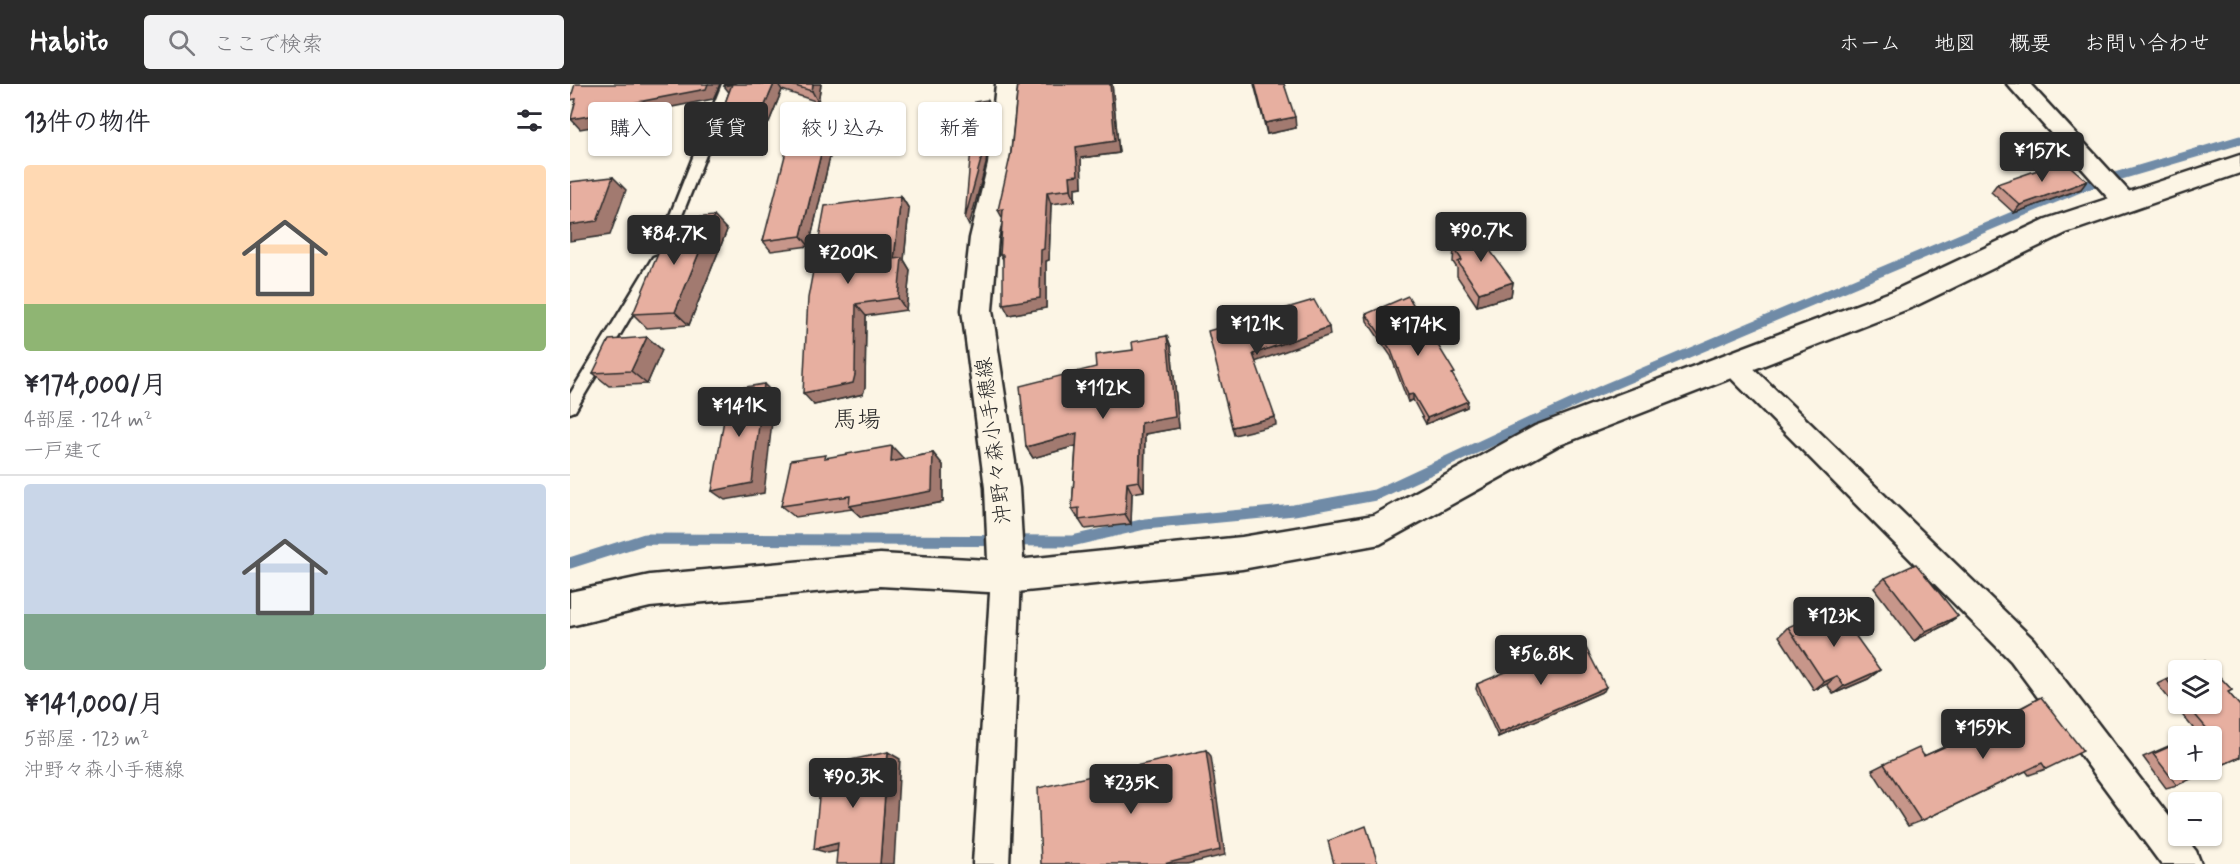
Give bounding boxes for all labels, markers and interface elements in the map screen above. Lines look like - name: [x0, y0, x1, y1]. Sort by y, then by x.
- search box: [144, 15, 564, 69]
- text: Habito: [30, 24, 108, 61]
- icon: search: [165, 26, 198, 59]
- text: ホーム: [1839, 30, 1901, 58]
- text: 地図: [1934, 30, 1976, 58]
- text: 概要: [2009, 30, 2051, 58]
- text: お問い合わせ: [2084, 30, 2210, 58]
- text: ここで検索: [213, 31, 323, 59]
- chip: 購入: [588, 102, 672, 156]
- chip: 賃貸: [684, 102, 768, 156]
- chip: 絞り込み: [780, 102, 906, 156]
- chip: 新着: [918, 102, 1002, 156]
- icon: filters: [513, 104, 546, 137]
- text: 13件の物件: [24, 106, 151, 140]
- pin: ¥157K: [2000, 132, 2084, 183]
- text: ¥157K: [2014, 138, 2070, 165]
- icon: home: [231, 204, 339, 312]
- pin: ¥90.7K: [1432, 212, 1530, 263]
- pin: ¥84.7K: [625, 215, 723, 266]
- text: ¥90.7K: [1449, 218, 1513, 245]
- text: ¥84.7K: [641, 221, 707, 248]
- pin: ¥200K: [806, 234, 890, 285]
- text: ¥200K: [819, 240, 877, 267]
- pin: ¥121K: [1215, 305, 1299, 356]
- pin: ¥174K: [1376, 306, 1460, 357]
- text: ¥121K: [1231, 311, 1283, 338]
- text: ¥174K: [1390, 312, 1446, 339]
- street label: 沖野々森小手穂線: [970, 356, 1018, 526]
- text: ¥174,000/月: [24, 369, 167, 403]
- pin: ¥112K: [1061, 369, 1145, 420]
- text: ¥112K: [1075, 375, 1131, 402]
- pin: ¥141K: [697, 387, 781, 438]
- text: ¥141K: [712, 393, 766, 420]
- district label: 馬場: [833, 405, 881, 436]
- text: 4部屋 · 124 m²: [24, 407, 152, 434]
- text: 一戸建て: [24, 438, 104, 465]
- icon: home: [231, 523, 339, 631]
- pin: ¥123K: [1792, 597, 1876, 648]
- text: ¥123K: [1807, 603, 1861, 630]
- pin: ¥56.8K: [1492, 635, 1590, 686]
- text: ¥56.8K: [1509, 641, 1573, 668]
- map controls: [2168, 660, 2222, 846]
- button: layers: [2168, 660, 2222, 714]
- text: ¥141,000/月: [24, 688, 165, 722]
- pin: ¥159K: [1941, 709, 2025, 760]
- text: ¥159K: [1955, 715, 2011, 742]
- text: 5部屋 · 123 m²: [24, 726, 149, 753]
- button: +: [2168, 726, 2222, 780]
- text: 沖野々森小手穂線: [24, 757, 184, 784]
- pin: ¥90.3K: [804, 758, 902, 809]
- text: ¥90.3K: [823, 764, 883, 791]
- pin: ¥235K: [1089, 764, 1173, 815]
- text: ¥235K: [1103, 770, 1159, 797]
- button: −: [2168, 792, 2222, 846]

